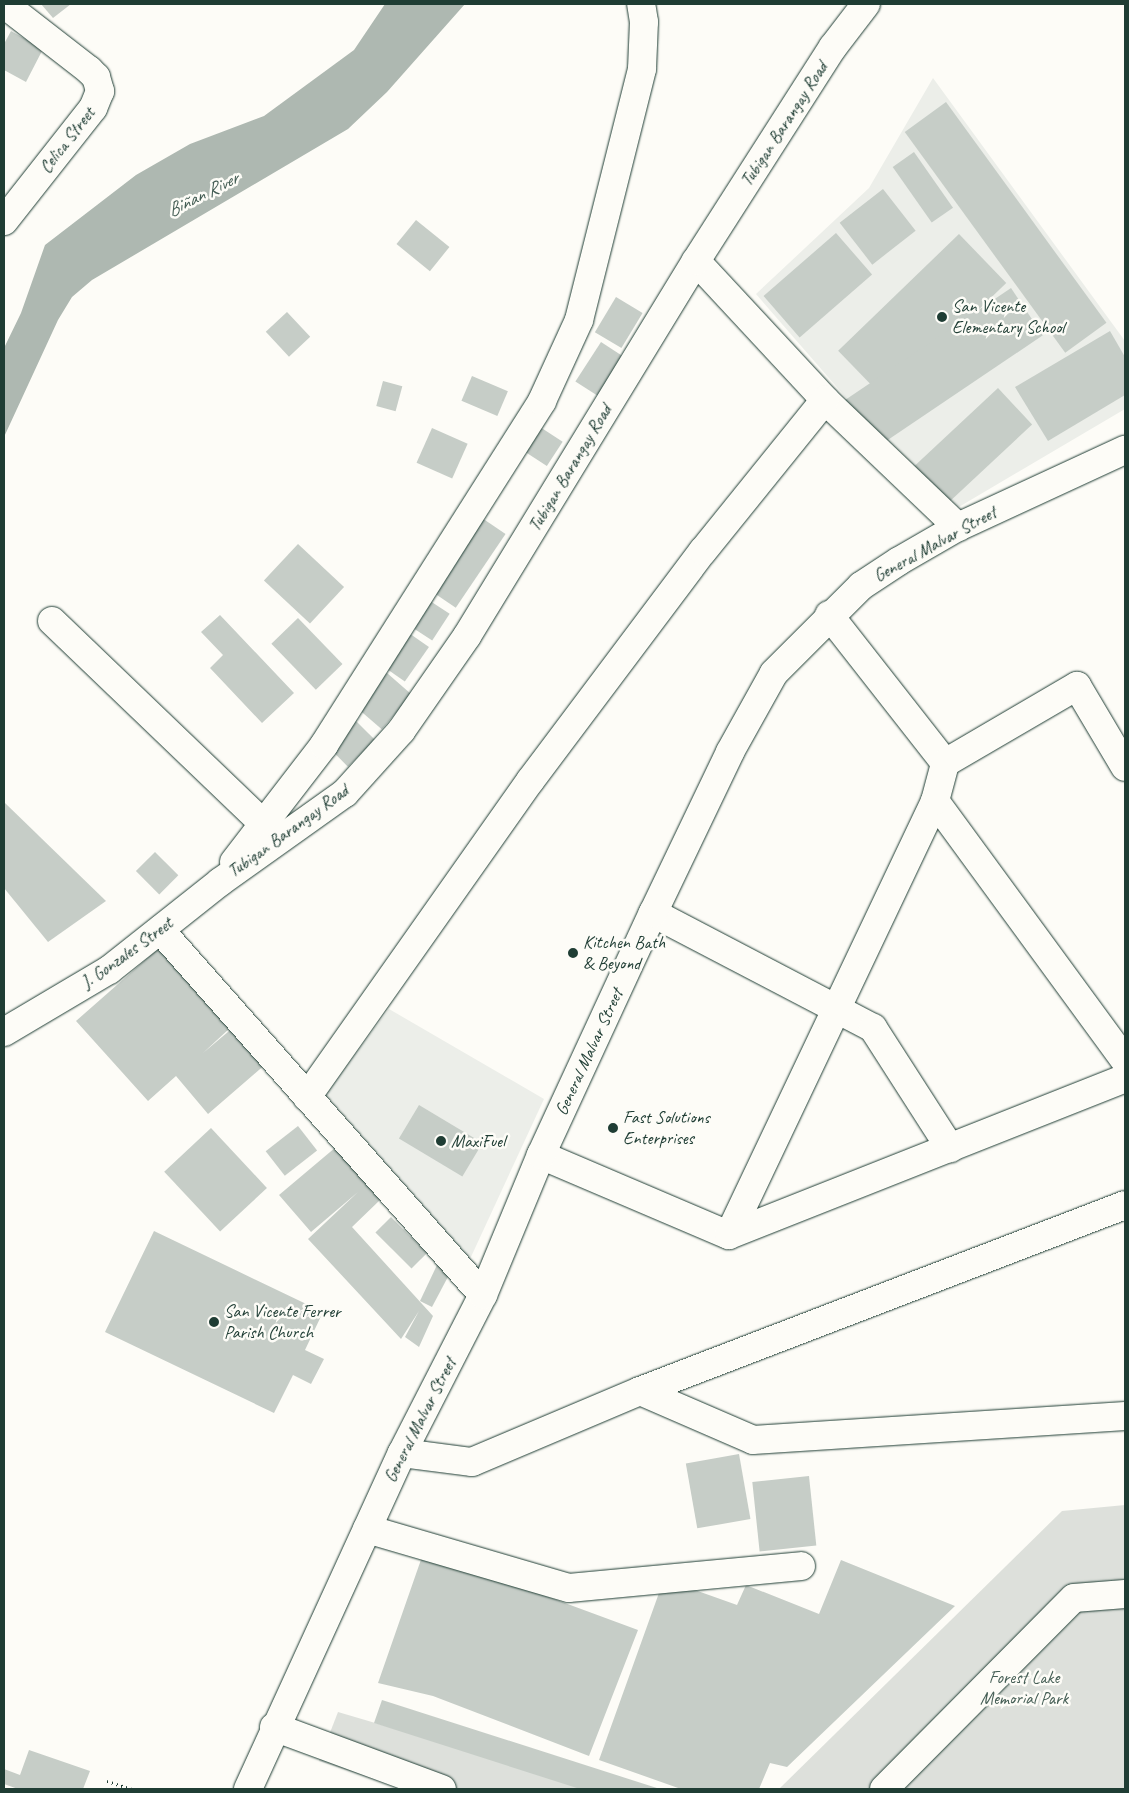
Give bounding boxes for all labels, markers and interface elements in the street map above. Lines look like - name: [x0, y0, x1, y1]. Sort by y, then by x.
- street label: Tubigan Barangay Road: [736, 58, 832, 190]
- street label: Celica Street: [34, 103, 100, 177]
- water label: Biñan River: [164, 167, 242, 223]
- place label: San Vicente Elementary School: [952, 296, 1064, 338]
- marker: San Vicente Elementary School: [936, 311, 948, 323]
- street label: Tubigan Barangay Road: [524, 401, 616, 535]
- street label: General Malvar Street: [870, 501, 1000, 587]
- street label: Tubigan Barangay Road: [223, 780, 353, 882]
- street label: J. Gonzales Street: [77, 912, 177, 994]
- place label: Kitchen Bath & Beyond: [583, 932, 666, 974]
- marker: Kitchen Bath & Beyond: [567, 947, 579, 959]
- street label: General Malvar Street: [550, 985, 628, 1119]
- place label: Fast Solutions Enterprises: [623, 1107, 709, 1150]
- marker: Fast Solutions Enterprises: [607, 1122, 619, 1134]
- place label: MaxiFuel: [451, 1130, 505, 1152]
- marker: MaxiFuel: [435, 1135, 447, 1147]
- place label: San Vicente Ferrer Parish Church: [224, 1301, 341, 1344]
- marker: San Vicente Ferrer Parish Church: [208, 1316, 220, 1328]
- street label: General Malvar Street: [379, 1354, 461, 1486]
- park label: Forest Lake Memorial Park: [980, 1667, 1068, 1710]

